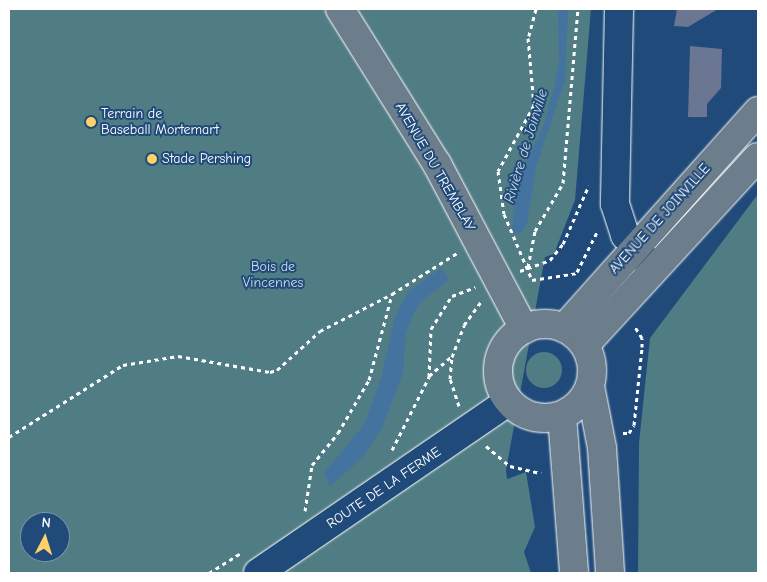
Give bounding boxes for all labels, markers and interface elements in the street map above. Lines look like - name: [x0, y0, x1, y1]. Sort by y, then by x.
- water label: Rivière de Joinville: [500, 87, 552, 205]
- street label: AVENUE DU TREMBLAY: [391, 100, 479, 234]
- place label: Terrain de Baseball Mortemart: [101, 106, 219, 138]
- marker: Terrain de Baseball Mortemart: [85, 116, 97, 128]
- place label: Stade Pershing: [162, 151, 251, 167]
- marker: Stade Pershing: [146, 153, 158, 165]
- street label: AVENUE DE JOINVILLE: [606, 160, 714, 278]
- park label: Bois de Vincennes: [243, 259, 303, 292]
- street label: ROUTE DE LA FERME: [324, 444, 444, 532]
- north arrow: [20, 512, 70, 562]
- text: N: [41, 514, 52, 531]

